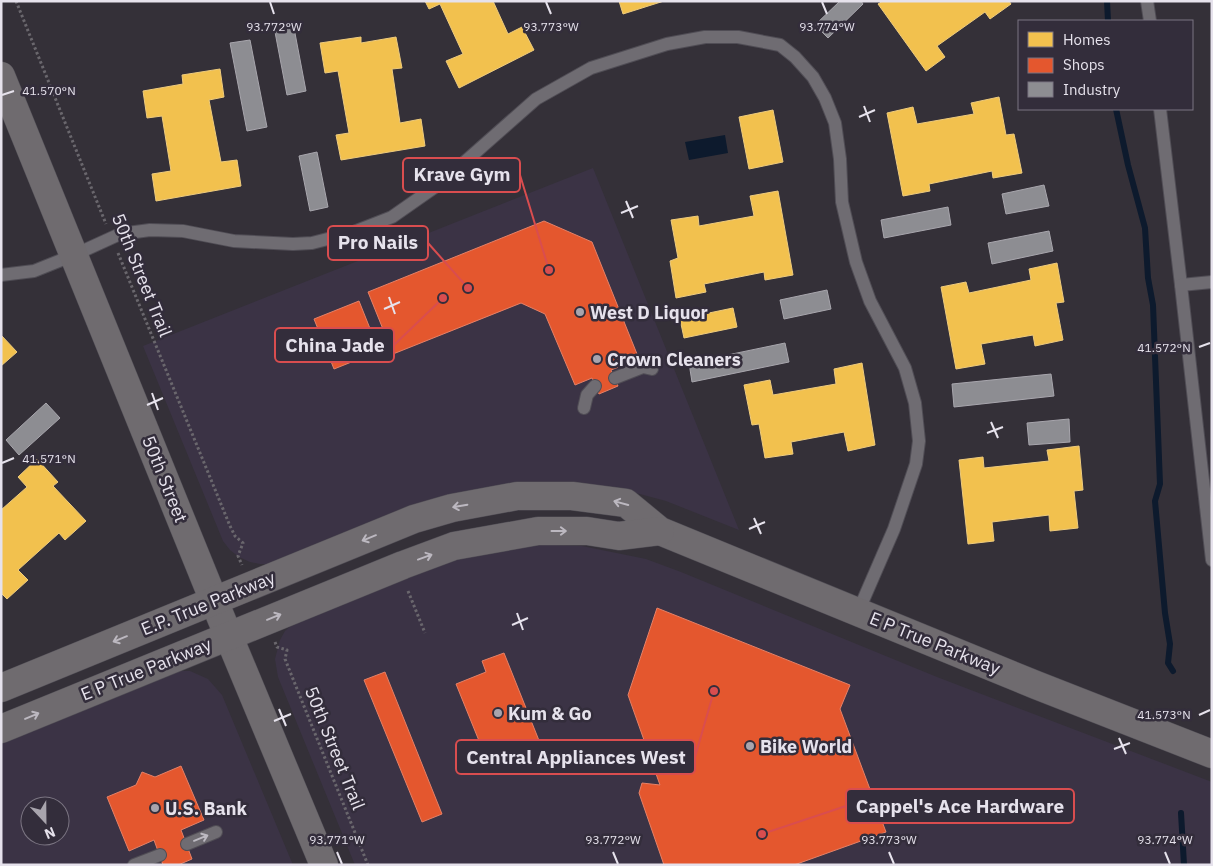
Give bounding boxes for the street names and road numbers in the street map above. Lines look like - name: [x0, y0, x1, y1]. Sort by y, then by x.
- street label: 50th Street Trail: [107, 210, 177, 340]
- street label: 50th Street: [137, 432, 193, 526]
- street label: E.P. True Parkway: [138, 566, 278, 640]
- street label: E P True Parkway: [866, 606, 1004, 680]
- street label: E P True Parkway: [77, 632, 215, 706]
- street label: 50th Street Trail: [300, 683, 370, 813]

